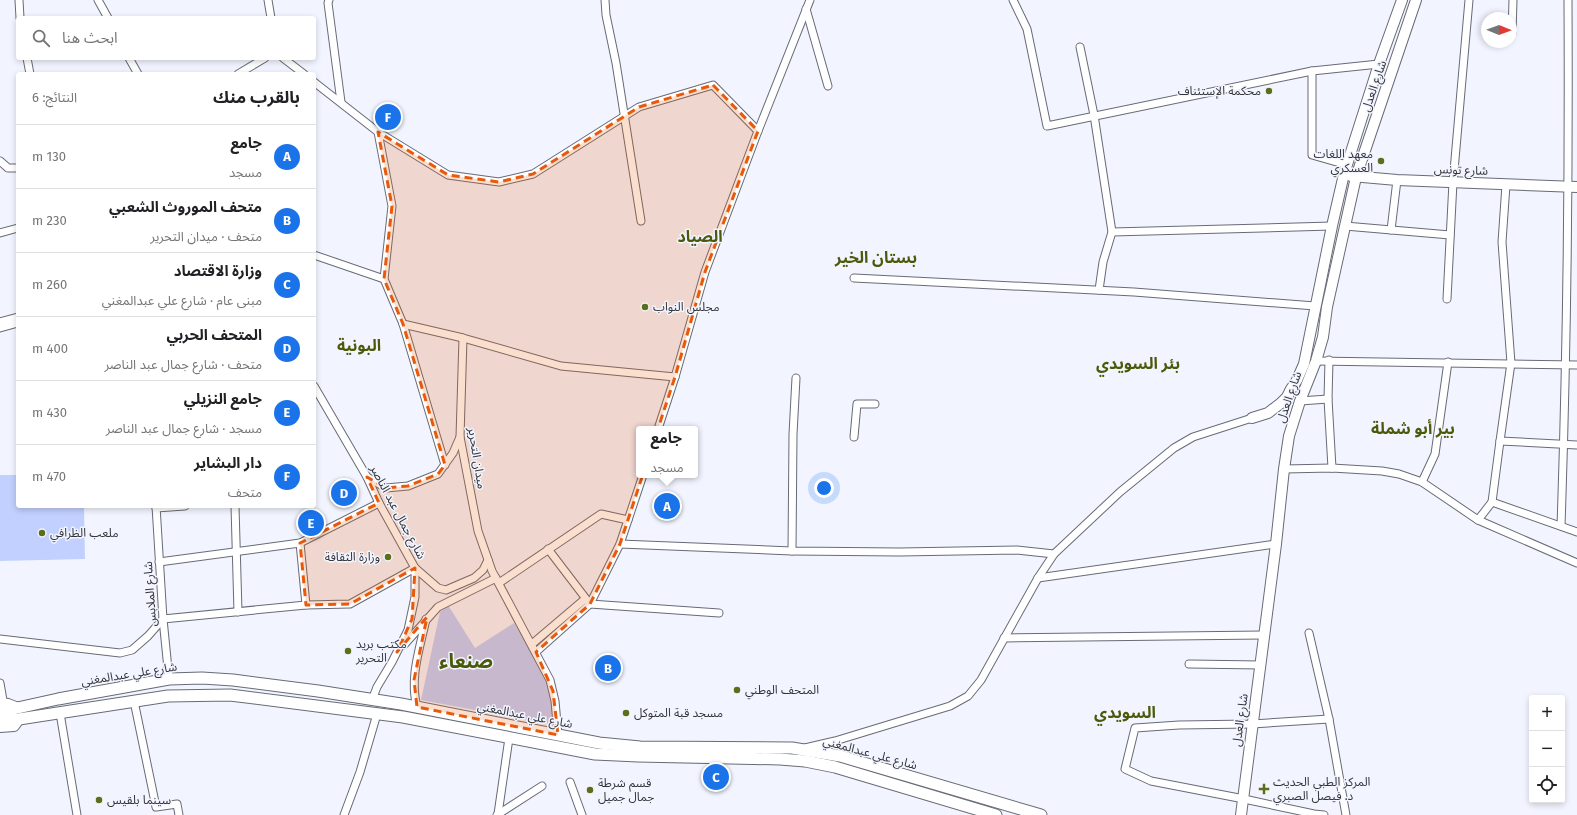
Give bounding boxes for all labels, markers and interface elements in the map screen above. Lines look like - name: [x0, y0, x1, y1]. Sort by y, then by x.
- north arrow: [1481, 12, 1517, 48]
- search box: [16, 16, 316, 60]
- icon: search: [30, 27, 52, 49]
- text: ابحث هنا: [62, 29, 118, 47]
- street label: شارع العدل: [1359, 58, 1391, 114]
- place label: محكمة الإستئناف: [1178, 84, 1261, 99]
- marker: محكمة الإستئناف: [1264, 86, 1274, 96]
- text: بالقرب منك: [213, 87, 300, 108]
- text: النتائج: 6: [32, 90, 77, 105]
- pin: F: [375, 102, 401, 132]
- text: جامع: [231, 134, 262, 152]
- place label: معهد اللغات العسكري: [1314, 147, 1373, 178]
- text: 130 m: [32, 149, 66, 164]
- text: A: [283, 149, 291, 164]
- marker: معهد اللغات العسكري: [1376, 156, 1386, 166]
- street label: شارع تونس: [1434, 162, 1488, 180]
- text: مسجد: [229, 165, 262, 180]
- text: متحف الموروث الشعبي: [109, 198, 262, 216]
- text: 230 m: [32, 213, 67, 228]
- text: B: [283, 213, 291, 228]
- district label: الصياد: [677, 227, 723, 246]
- text: متحف · ميدان التحرير: [150, 229, 262, 244]
- district label: بستان الخير: [834, 248, 917, 267]
- text: وزارة الاقتصاد: [174, 262, 262, 280]
- text: 260 m: [32, 277, 67, 292]
- text: C: [283, 277, 291, 292]
- text: مبنى عام · شارع علي عبدالمغني: [102, 293, 262, 308]
- place label: مجلس النواب: [653, 300, 719, 314]
- marker: مجلس النواب: [640, 302, 650, 312]
- text: المتحف الحربي: [166, 326, 262, 344]
- district label: البونية: [337, 336, 381, 355]
- text: 400 m: [32, 341, 68, 356]
- text: D: [283, 341, 291, 356]
- district label: بئر السويدي: [1096, 354, 1180, 377]
- text: متحف · شارع جمال عبد الناصر: [105, 357, 262, 372]
- street label: شارع العدل: [1274, 369, 1306, 425]
- text: جامع النزيلي: [184, 390, 262, 408]
- text: 430 m: [32, 405, 67, 420]
- text: E: [284, 405, 290, 420]
- district label: بير أبو شملة: [1371, 419, 1455, 438]
- text: مسجد · شارع جمال عبد الناصر: [106, 421, 262, 436]
- street label: ميدان التحرير: [465, 425, 489, 490]
- popup: [636, 426, 698, 478]
- text: جامع: [650, 429, 682, 447]
- text: دار البشاير: [194, 454, 262, 472]
- text: مسجد: [650, 460, 684, 475]
- street label: شارع جمال عبد الناصر: [365, 462, 429, 562]
- text: 470 m: [32, 469, 66, 484]
- text: F: [284, 469, 290, 484]
- pin: D: [331, 478, 357, 508]
- your location: [814, 478, 834, 498]
- text: متحف: [228, 485, 262, 500]
- pin: A: [654, 491, 680, 521]
- pin: E: [298, 508, 324, 538]
- place label: ملعب الظرافي: [50, 526, 118, 543]
- marker: ملعب الظرافي: [37, 528, 47, 538]
- place label: وزارة الثقافة: [325, 550, 380, 564]
- marker: وزارة الثقافة: [383, 552, 393, 562]
- street label: شارع الملابس: [141, 561, 161, 627]
- place label: مكتب بريد التحرير: [355, 637, 407, 665]
- marker: مكتب بريد التحرير: [343, 646, 353, 656]
- district label: صنعاء: [439, 649, 493, 673]
- pin: B: [595, 653, 621, 683]
- street label: شارع علي عبدالمغني: [80, 660, 178, 691]
- place label: المتحف الوطني: [745, 683, 819, 700]
- marker: المتحف الوطني: [732, 685, 742, 695]
- street label: شارع العدل: [1229, 693, 1253, 748]
- map controls: [1529, 695, 1565, 803]
- button: +: [1529, 695, 1565, 731]
- street label: شارع علي عبدالمغني: [476, 699, 574, 734]
- district label: السويدي: [1094, 703, 1156, 726]
- place label: مسجد قبة المتوكل: [634, 706, 723, 720]
- marker: مسجد قبة المتوكل: [621, 708, 631, 718]
- button: −: [1529, 731, 1565, 767]
- street label: شارع علي عبدالمغني: [821, 734, 919, 775]
- pin: C: [703, 762, 729, 792]
- button: locate: [1529, 767, 1565, 803]
- place label: المركز الطبي الحديث د. فيصل الصبري: [1273, 775, 1371, 806]
- place label: قسم شرطة جمال جميل: [598, 776, 654, 804]
- marker: المركز الطبي الحديث د. فيصل الصبري: [1258, 783, 1270, 795]
- marker: قسم شرطة جمال جميل: [585, 785, 595, 795]
- place label: سينما بلقيس: [107, 793, 171, 807]
- marker: سينما بلقيس: [94, 795, 104, 805]

